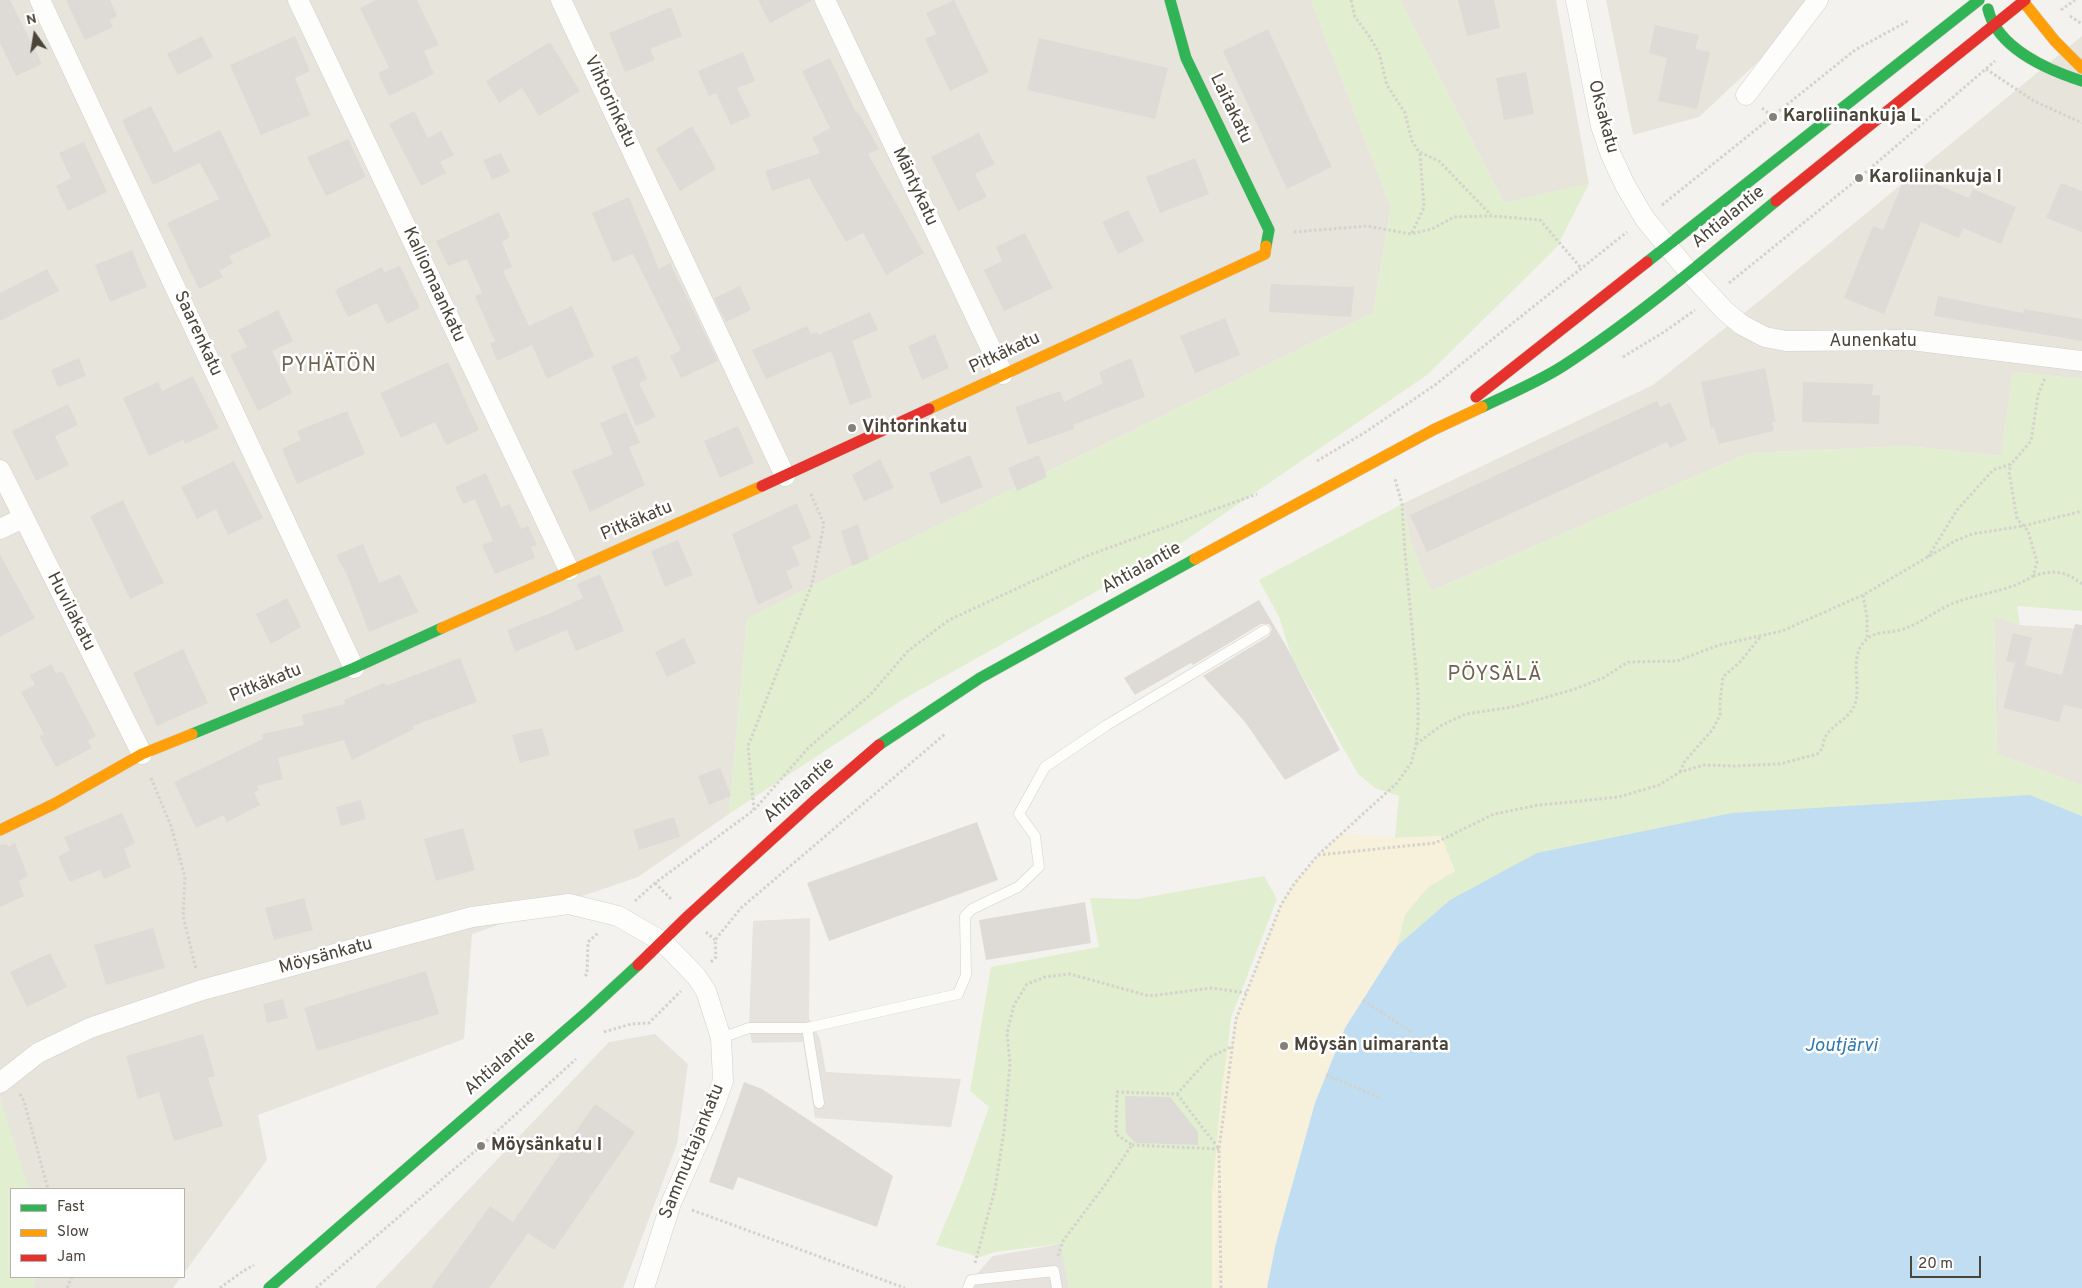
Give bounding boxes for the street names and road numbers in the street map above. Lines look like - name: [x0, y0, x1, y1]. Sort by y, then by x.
- street label: Vihtorinkatu: [578, 53, 640, 151]
- street label: Laitakatu: [1204, 71, 1256, 147]
- street label: Oksakatu: [1582, 78, 1622, 156]
- street label: Mäntykatu: [886, 144, 942, 230]
- street label: Ahtialantie: [1688, 182, 1770, 254]
- street label: Kalliomaankatu: [397, 224, 469, 346]
- street label: Saarenkatu: [168, 288, 226, 380]
- street label: Pitkäkatu: [966, 328, 1044, 380]
- street label: Aunenkatu: [1829, 331, 1917, 353]
- street label: Pitkäkatu: [598, 497, 676, 547]
- street label: Ahtialantie: [1098, 538, 1186, 600]
- street label: Huvilakatu: [41, 569, 99, 655]
- street label: Pitkäkatu: [227, 660, 305, 708]
- street label: Ahtialantie: [760, 754, 840, 828]
- street label: Möysänkatu: [277, 934, 375, 980]
- street label: Ahtialantie: [461, 1027, 541, 1101]
- street label: Sammuttajankatu: [656, 1081, 730, 1223]

